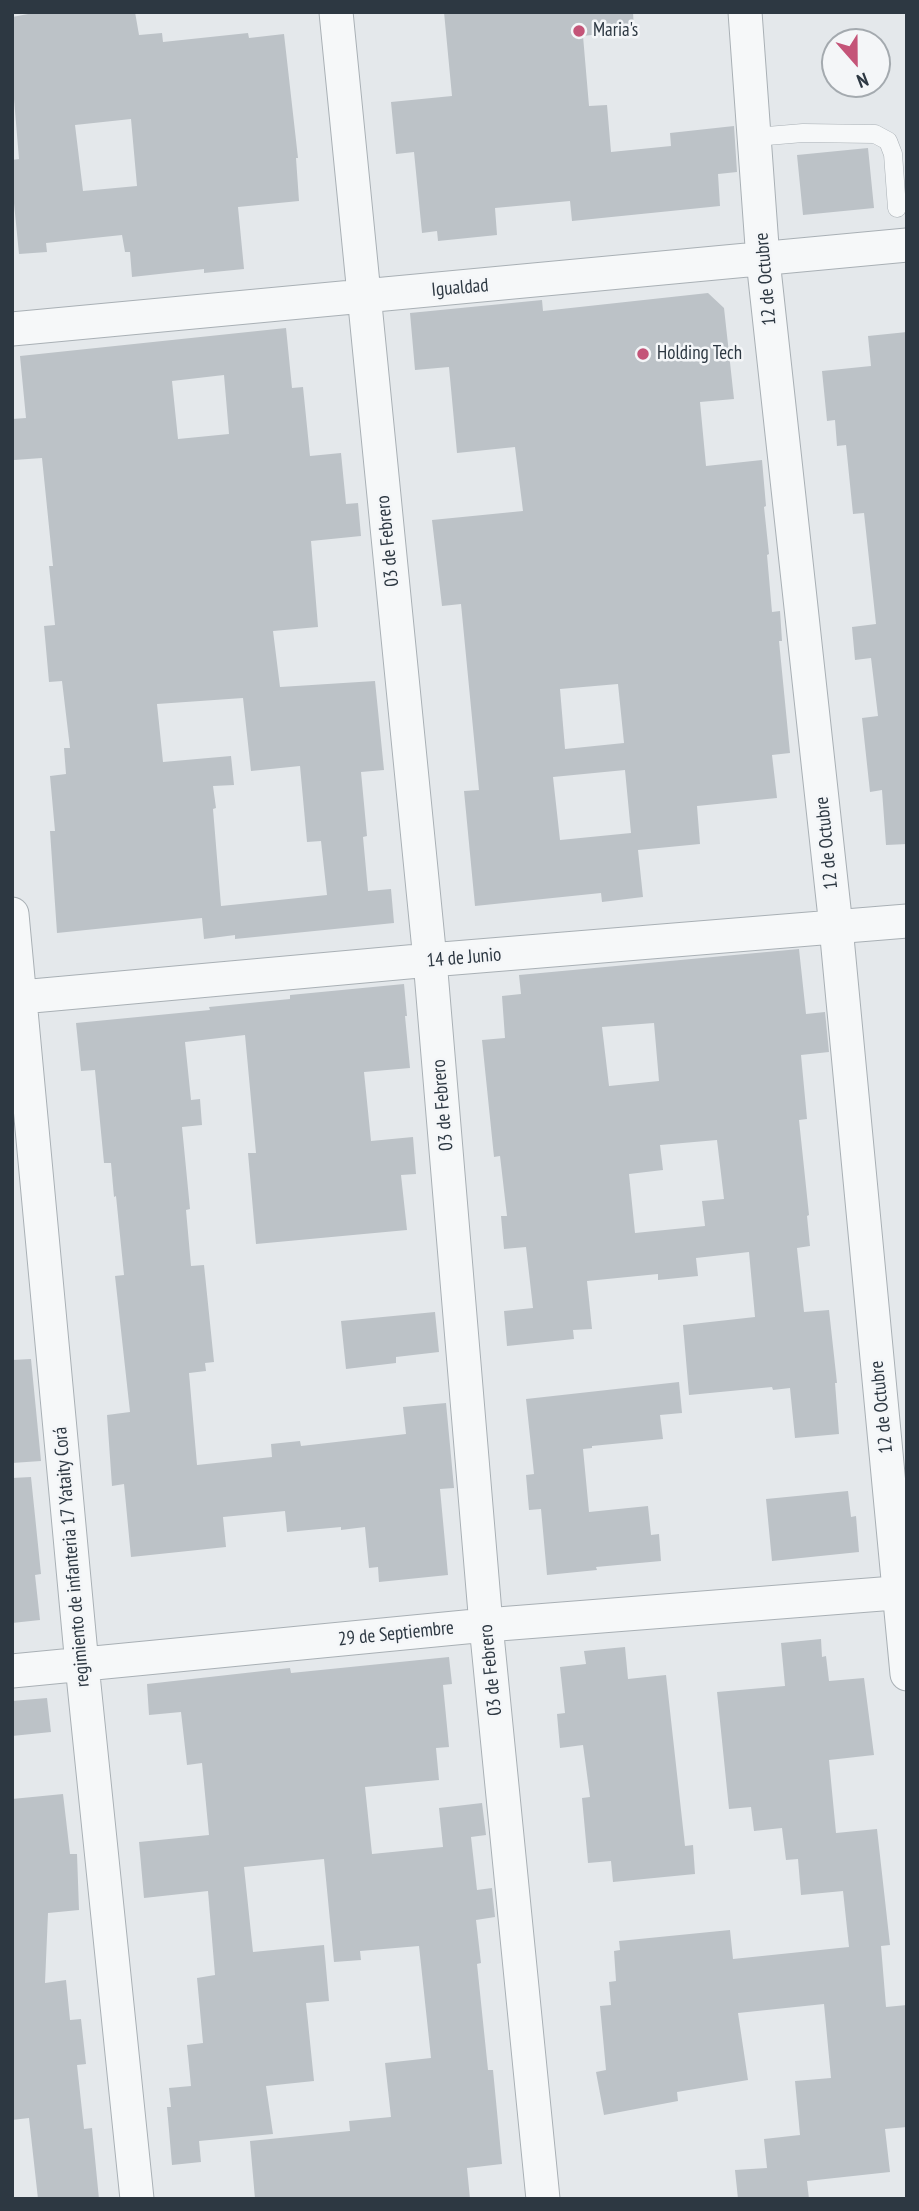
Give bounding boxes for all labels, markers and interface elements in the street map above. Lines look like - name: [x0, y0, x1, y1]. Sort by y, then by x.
- place label: Maria's: [593, 20, 638, 42]
- marker: Maria's: [571, 23, 587, 39]
- north arrow: [821, 28, 891, 98]
- text: N: [854, 68, 872, 94]
- street label: 12 de Octubre: [751, 232, 781, 326]
- street label: Igualdad: [431, 274, 489, 302]
- place label: Holding Tech: [657, 343, 742, 365]
- marker: Holding Tech: [635, 346, 651, 362]
- street label: 03 de Febrero: [372, 494, 404, 588]
- street label: 12 de Octubre: [811, 795, 843, 891]
- street label: 14 de Junio: [426, 943, 502, 973]
- street label: 03 de Febrero: [428, 1058, 458, 1152]
- street label: 12 de Octubre: [866, 1359, 898, 1455]
- street label: regimiento de infanteria 17 Yataity Corá: [49, 1426, 95, 1688]
- street label: 29 de Septiembre: [337, 1617, 455, 1651]
- street label: 03 de Febrero: [475, 1623, 507, 1717]

